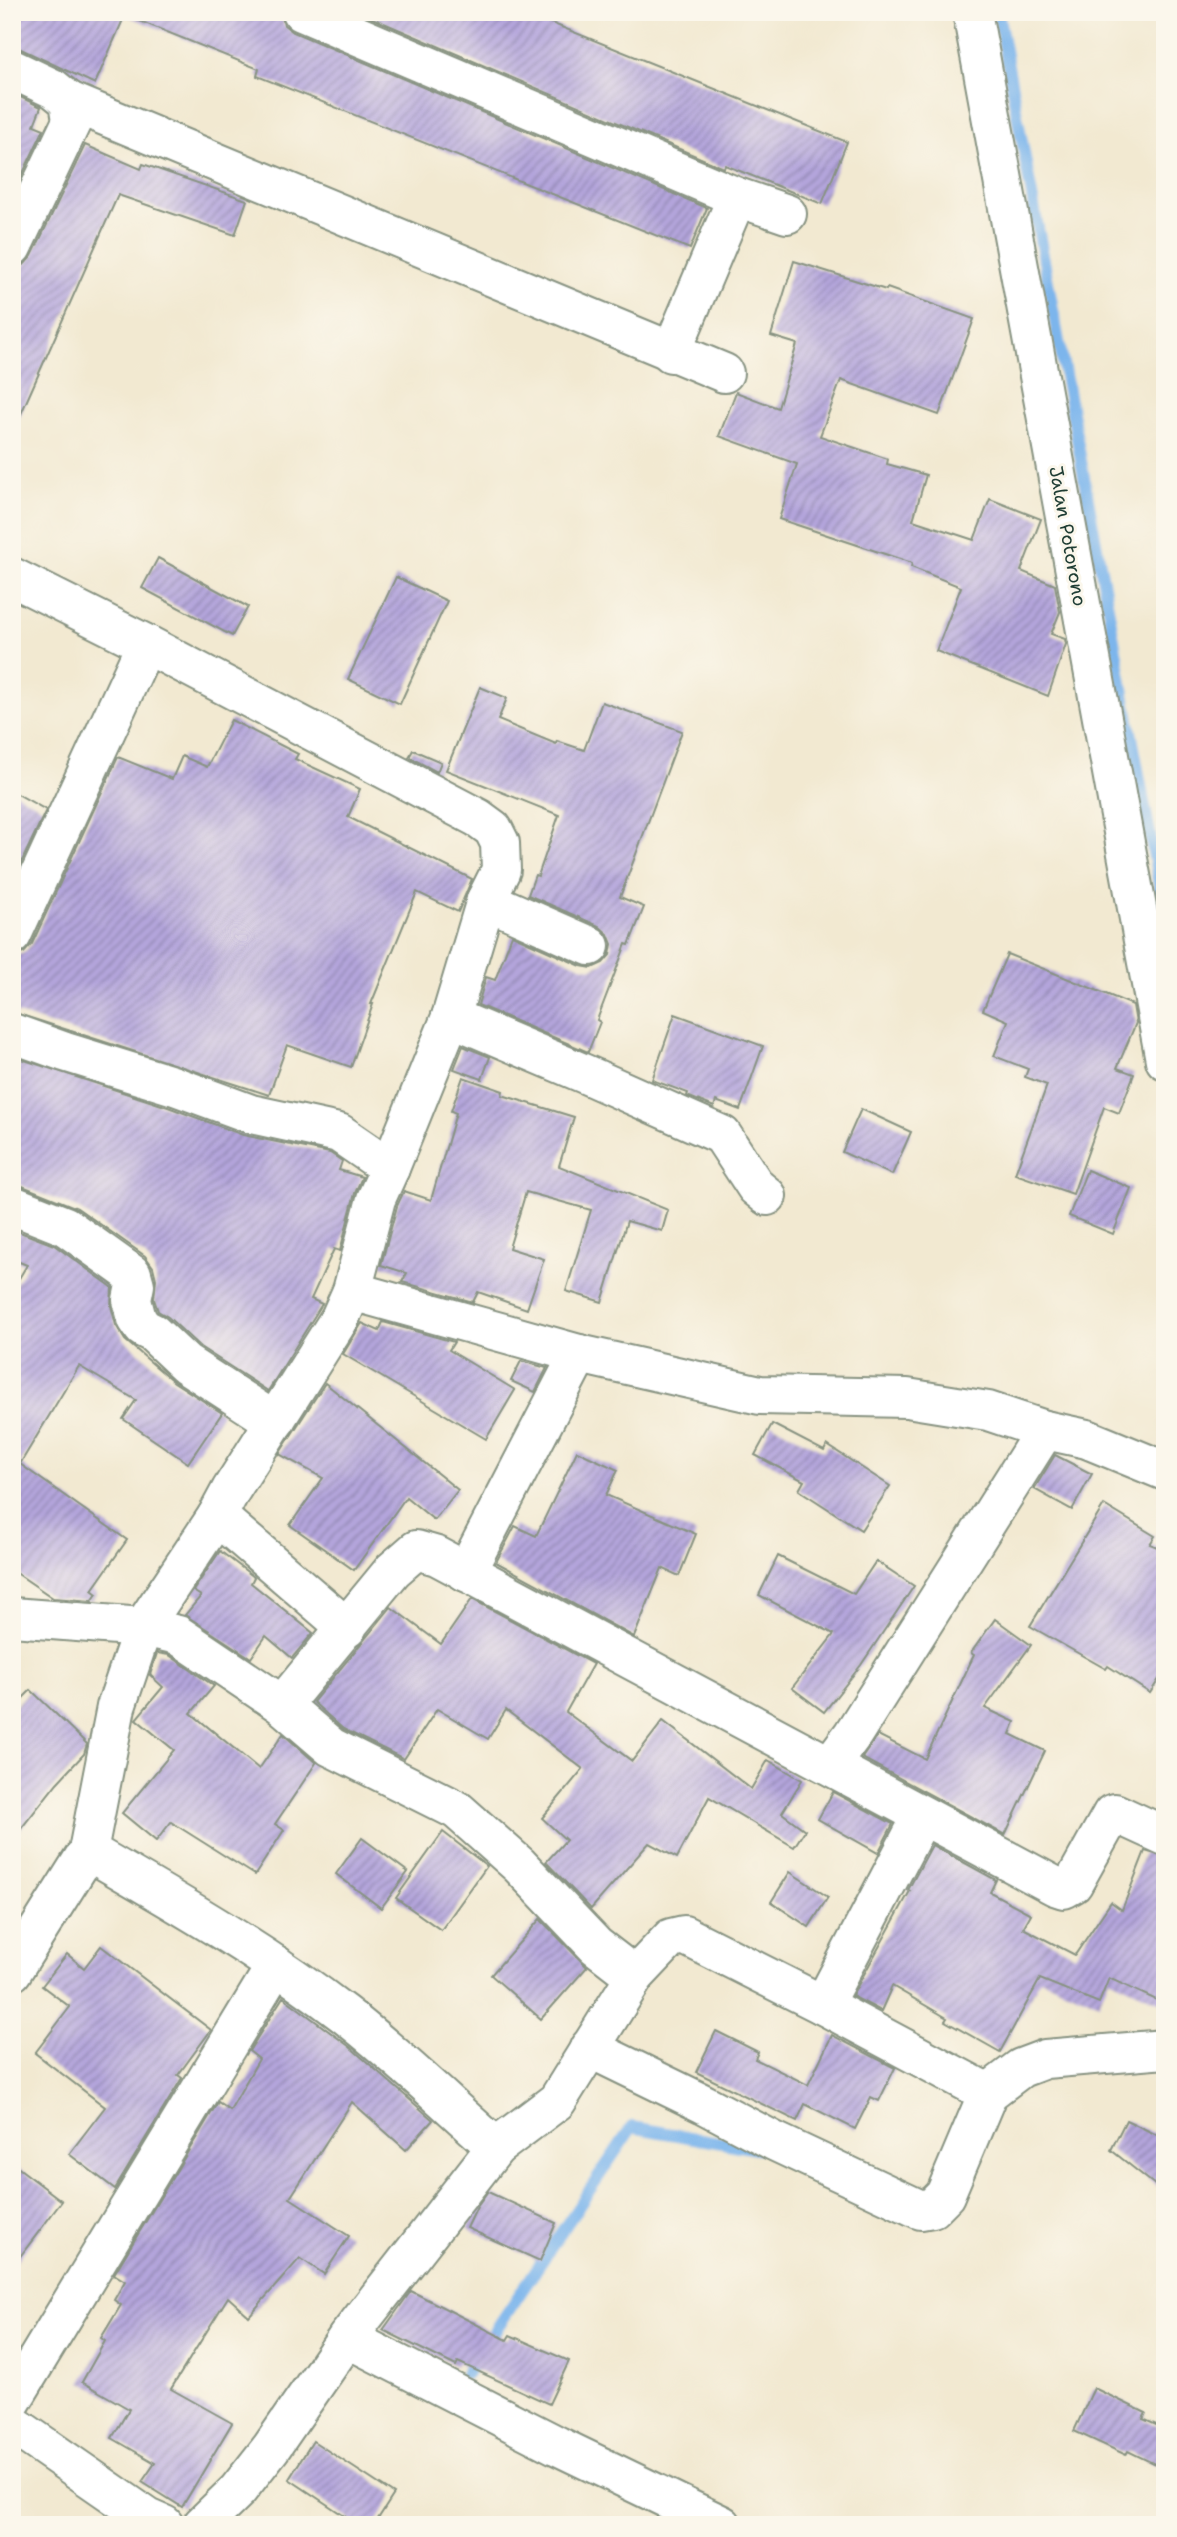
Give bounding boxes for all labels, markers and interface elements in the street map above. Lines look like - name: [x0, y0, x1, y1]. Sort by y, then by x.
- street label: Jalan Potorono: [1043, 464, 1093, 608]

